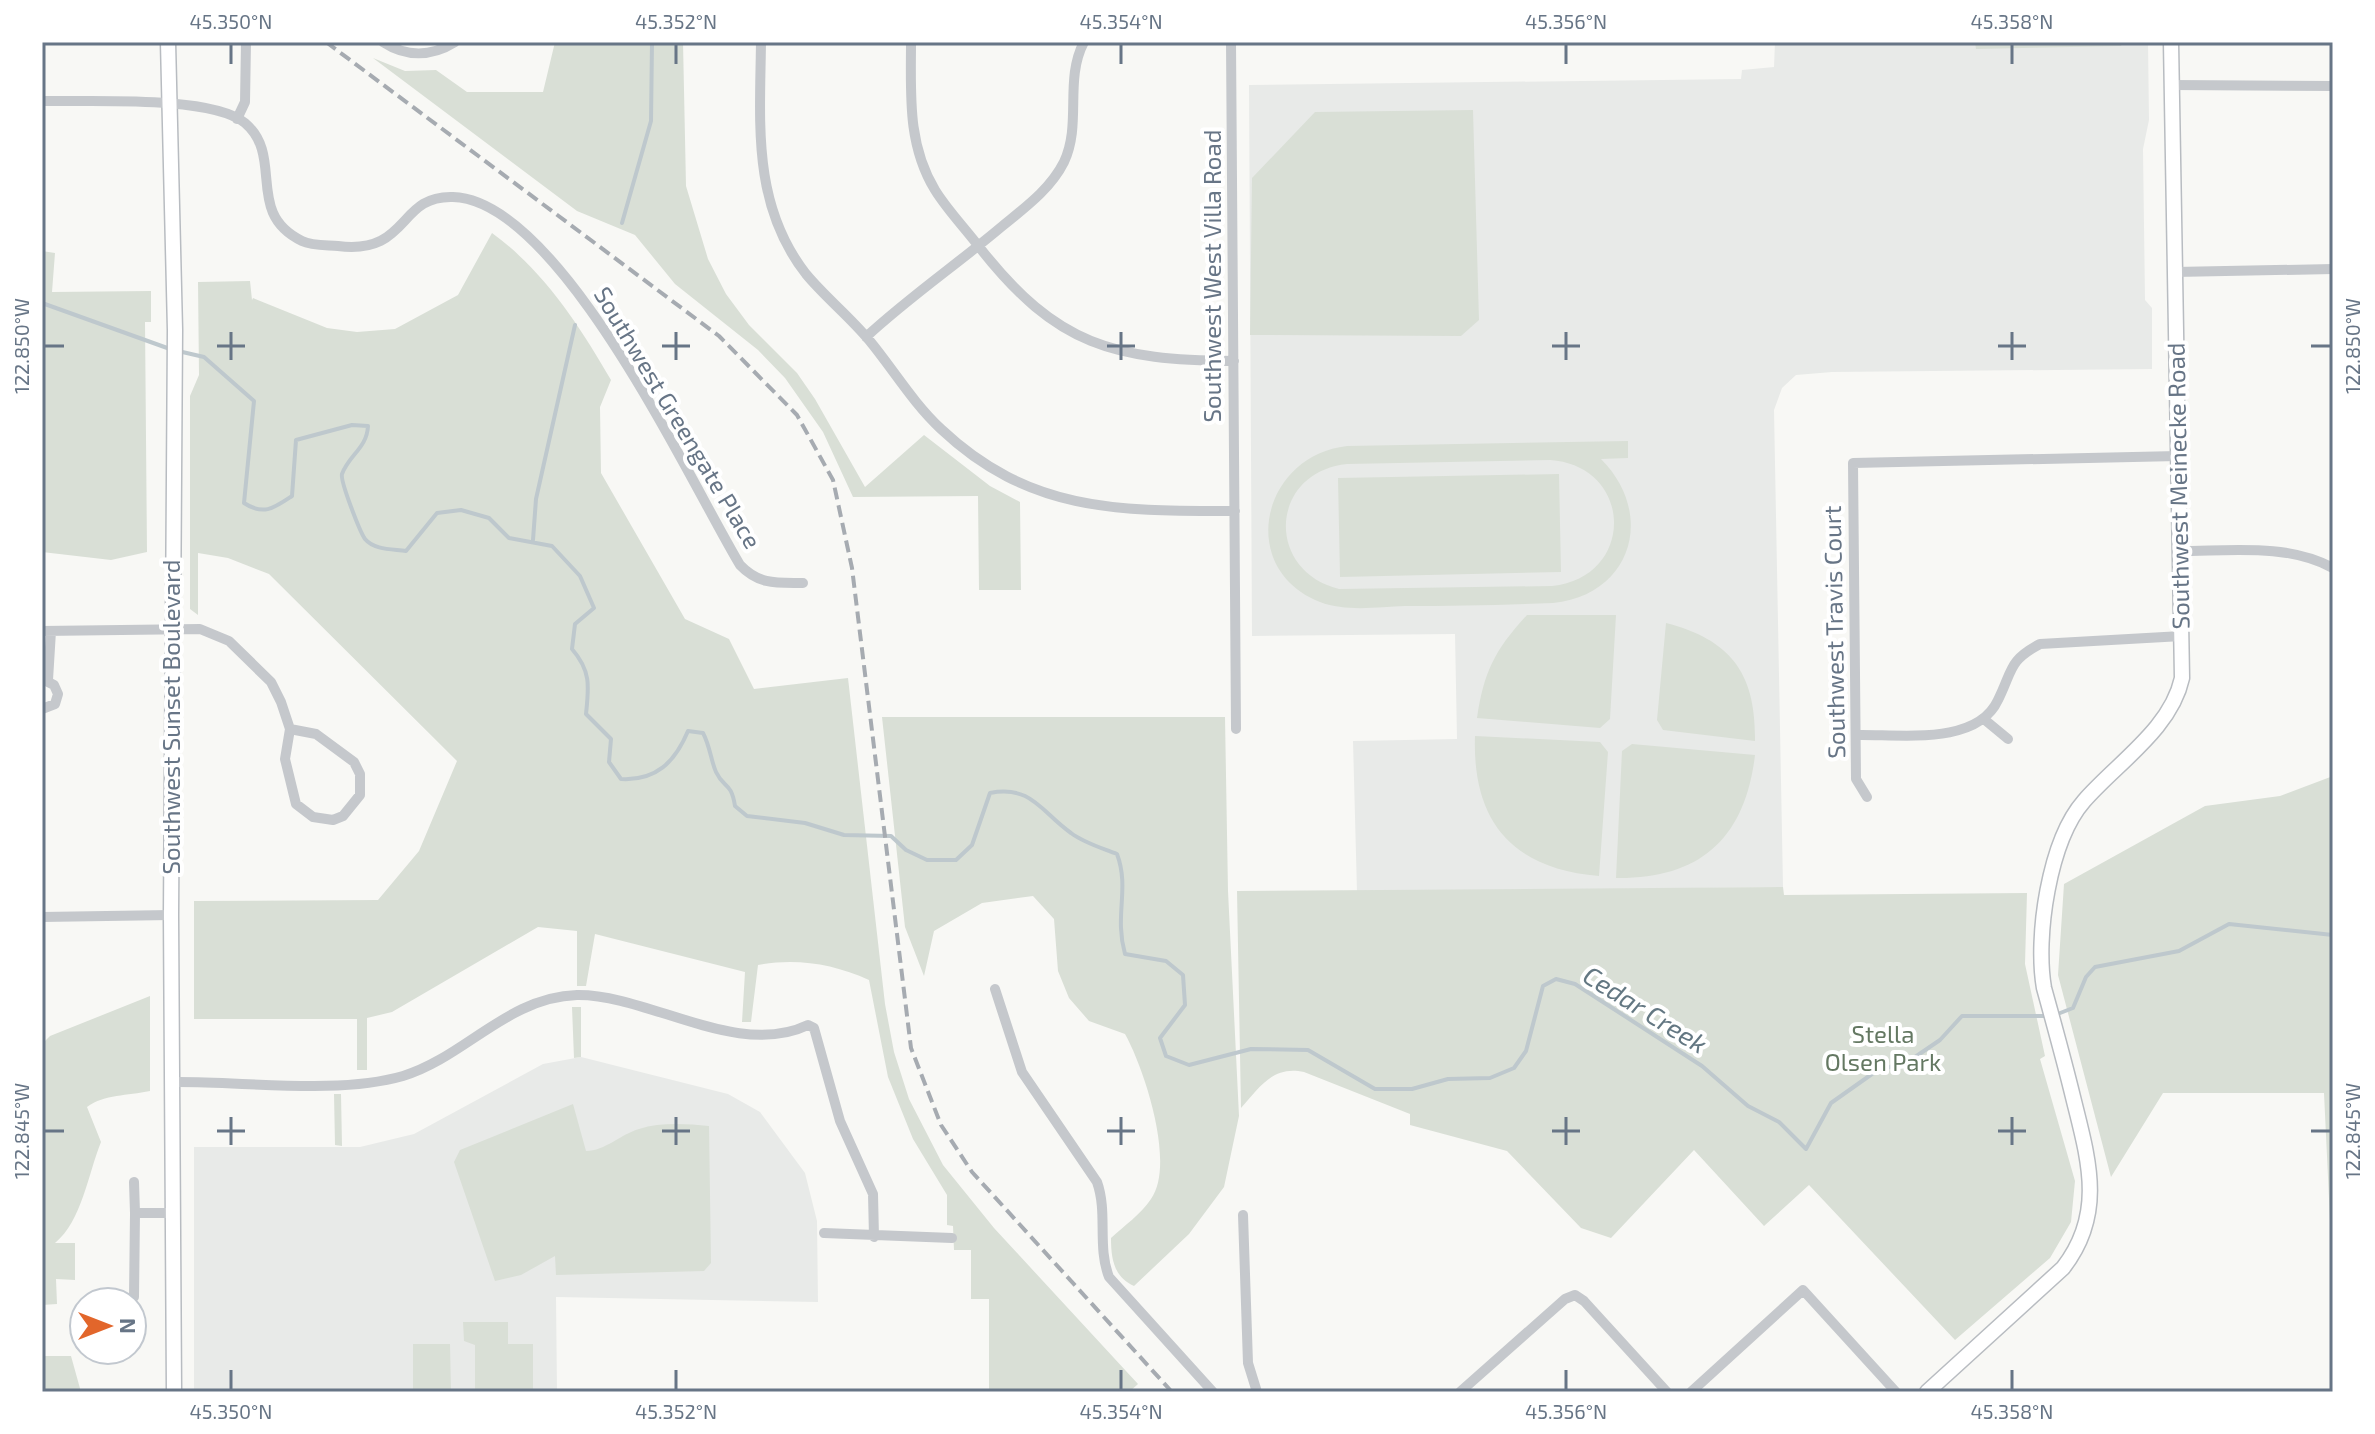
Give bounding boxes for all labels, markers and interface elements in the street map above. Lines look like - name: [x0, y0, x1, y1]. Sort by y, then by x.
- text: 45.350°N: [190, 9, 272, 33]
- text: 45.352°N: [635, 9, 717, 33]
- text: 45.354°N: [1079, 9, 1163, 33]
- text: 45.356°N: [1525, 9, 1607, 33]
- text: 45.358°N: [1971, 9, 2053, 33]
- street label: Southwest West Villa Road: [1197, 130, 1226, 422]
- street label: Southwest Greengate Place: [589, 281, 768, 553]
- text: 122.850°W: [9, 298, 33, 394]
- text: 122.850°W: [2340, 298, 2364, 394]
- street label: Southwest Meinecke Road: [2160, 342, 2195, 630]
- street label: Southwest Travis Court: [1817, 505, 1850, 759]
- street label: Southwest Sunset Boulevard: [156, 560, 185, 874]
- water label: Cedar Creek: [1578, 958, 1713, 1059]
- park label: Stella Olsen Park: [1825, 1019, 1941, 1076]
- text: 122.845°W: [9, 1083, 33, 1179]
- text: 122.845°W: [2340, 1083, 2364, 1179]
- north arrow: [68, 1286, 148, 1366]
- text: N: [116, 1318, 142, 1334]
- text: 45.350°N: [190, 1399, 272, 1423]
- text: 45.352°N: [635, 1399, 717, 1423]
- text: 45.354°N: [1079, 1399, 1163, 1423]
- text: 45.356°N: [1525, 1399, 1607, 1423]
- text: 45.358°N: [1971, 1399, 2053, 1423]

